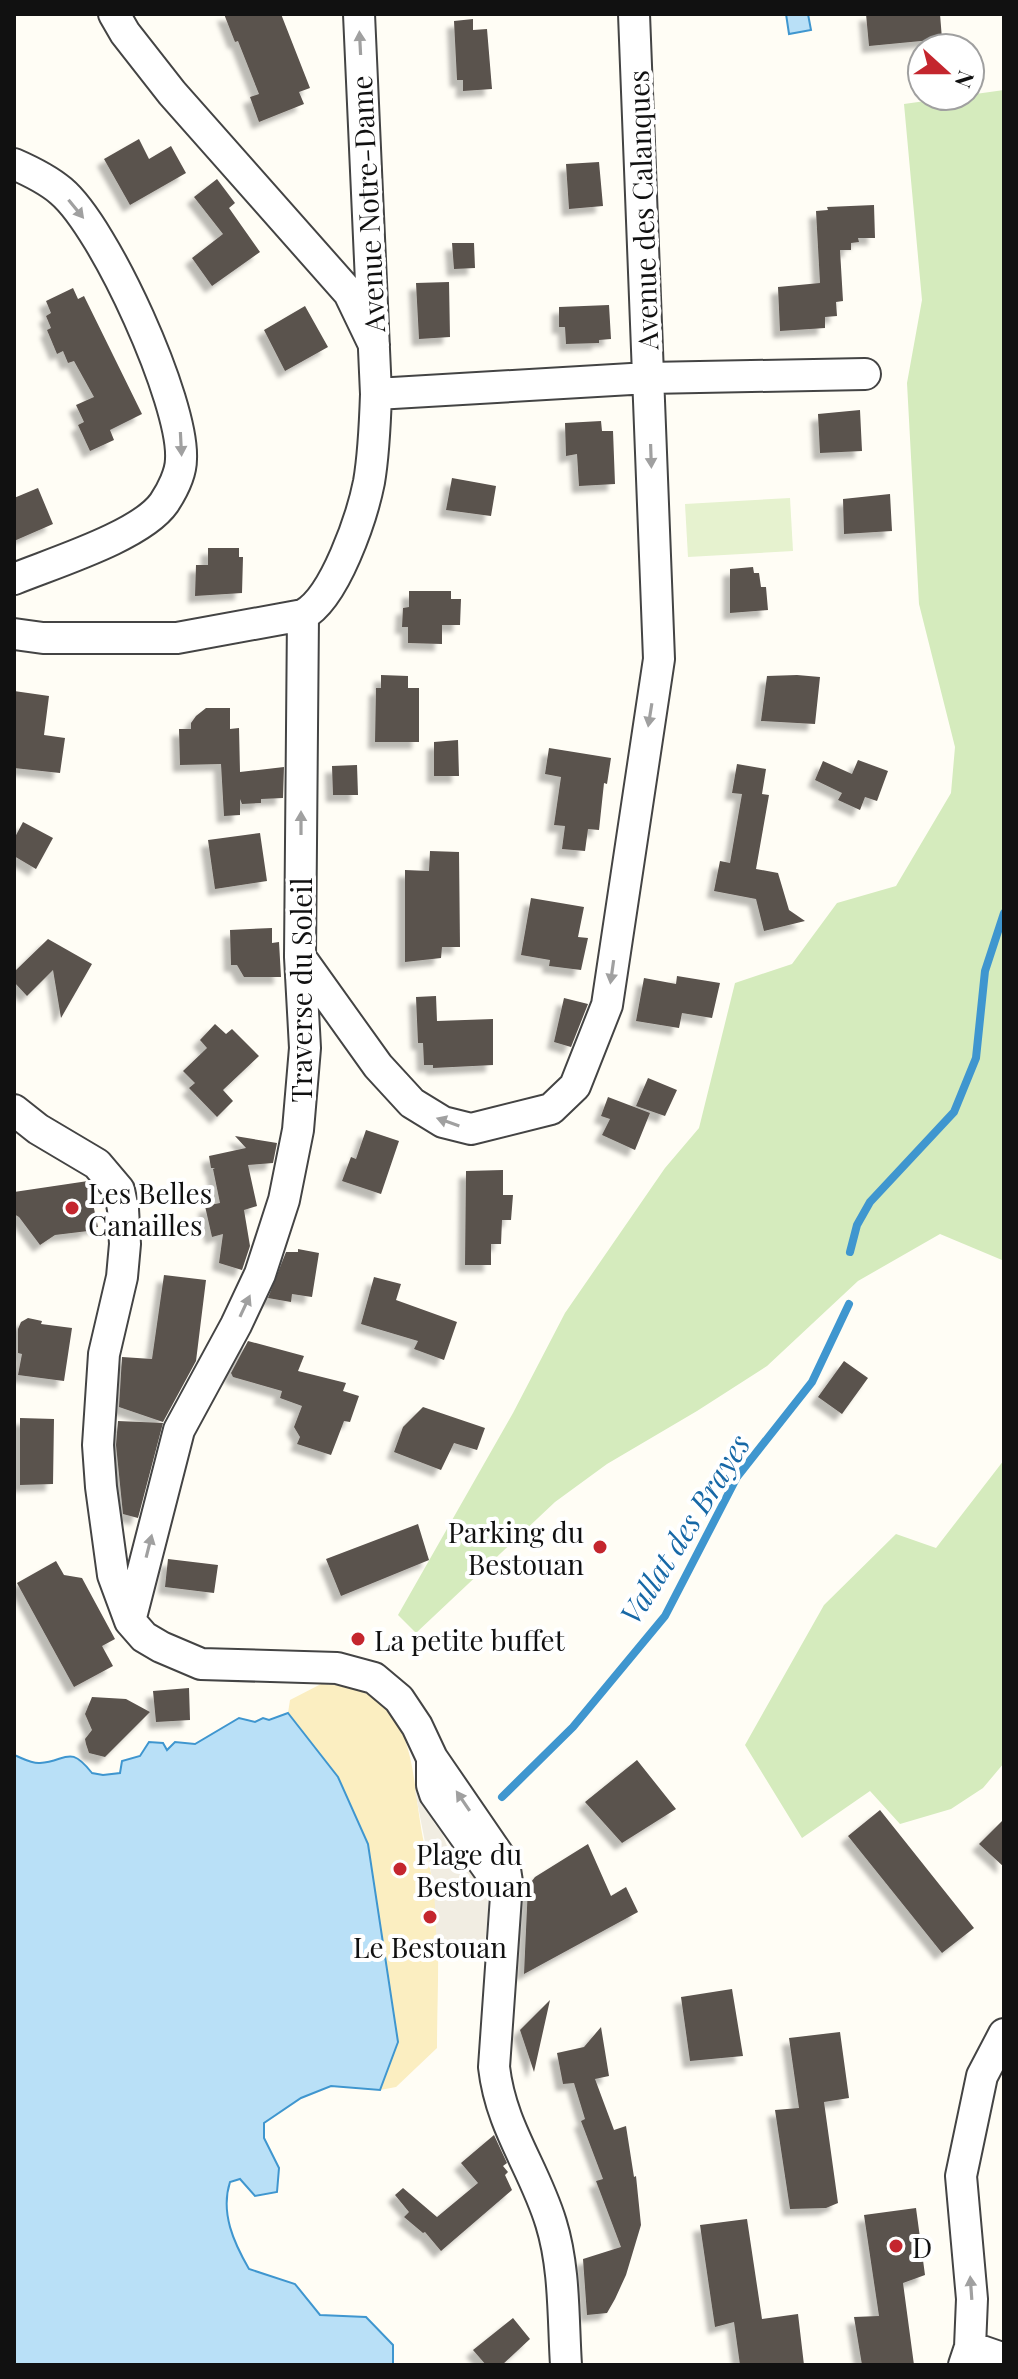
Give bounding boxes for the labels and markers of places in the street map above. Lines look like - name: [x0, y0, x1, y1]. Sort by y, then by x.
- place label: Les Belles Canailles: [88, 1174, 212, 1243]
- marker: Les Belles Canailles: [63, 1199, 81, 1217]
- place label: Parking du Bestouan: [448, 1513, 584, 1582]
- marker: Parking du Bestouan: [591, 1538, 609, 1556]
- place label: La petite buffet: [374, 1621, 566, 1658]
- marker: La petite buffet: [349, 1630, 367, 1648]
- place label: Plage du Bestouan: [416, 1835, 533, 1904]
- marker: Plage du Bestouan: [391, 1860, 409, 1878]
- marker: Le Bestouan: [421, 1908, 439, 1926]
- place label: Le Bestouan: [353, 1928, 507, 1965]
- place label: D: [912, 2228, 932, 2265]
- marker: D: [887, 2237, 905, 2255]

